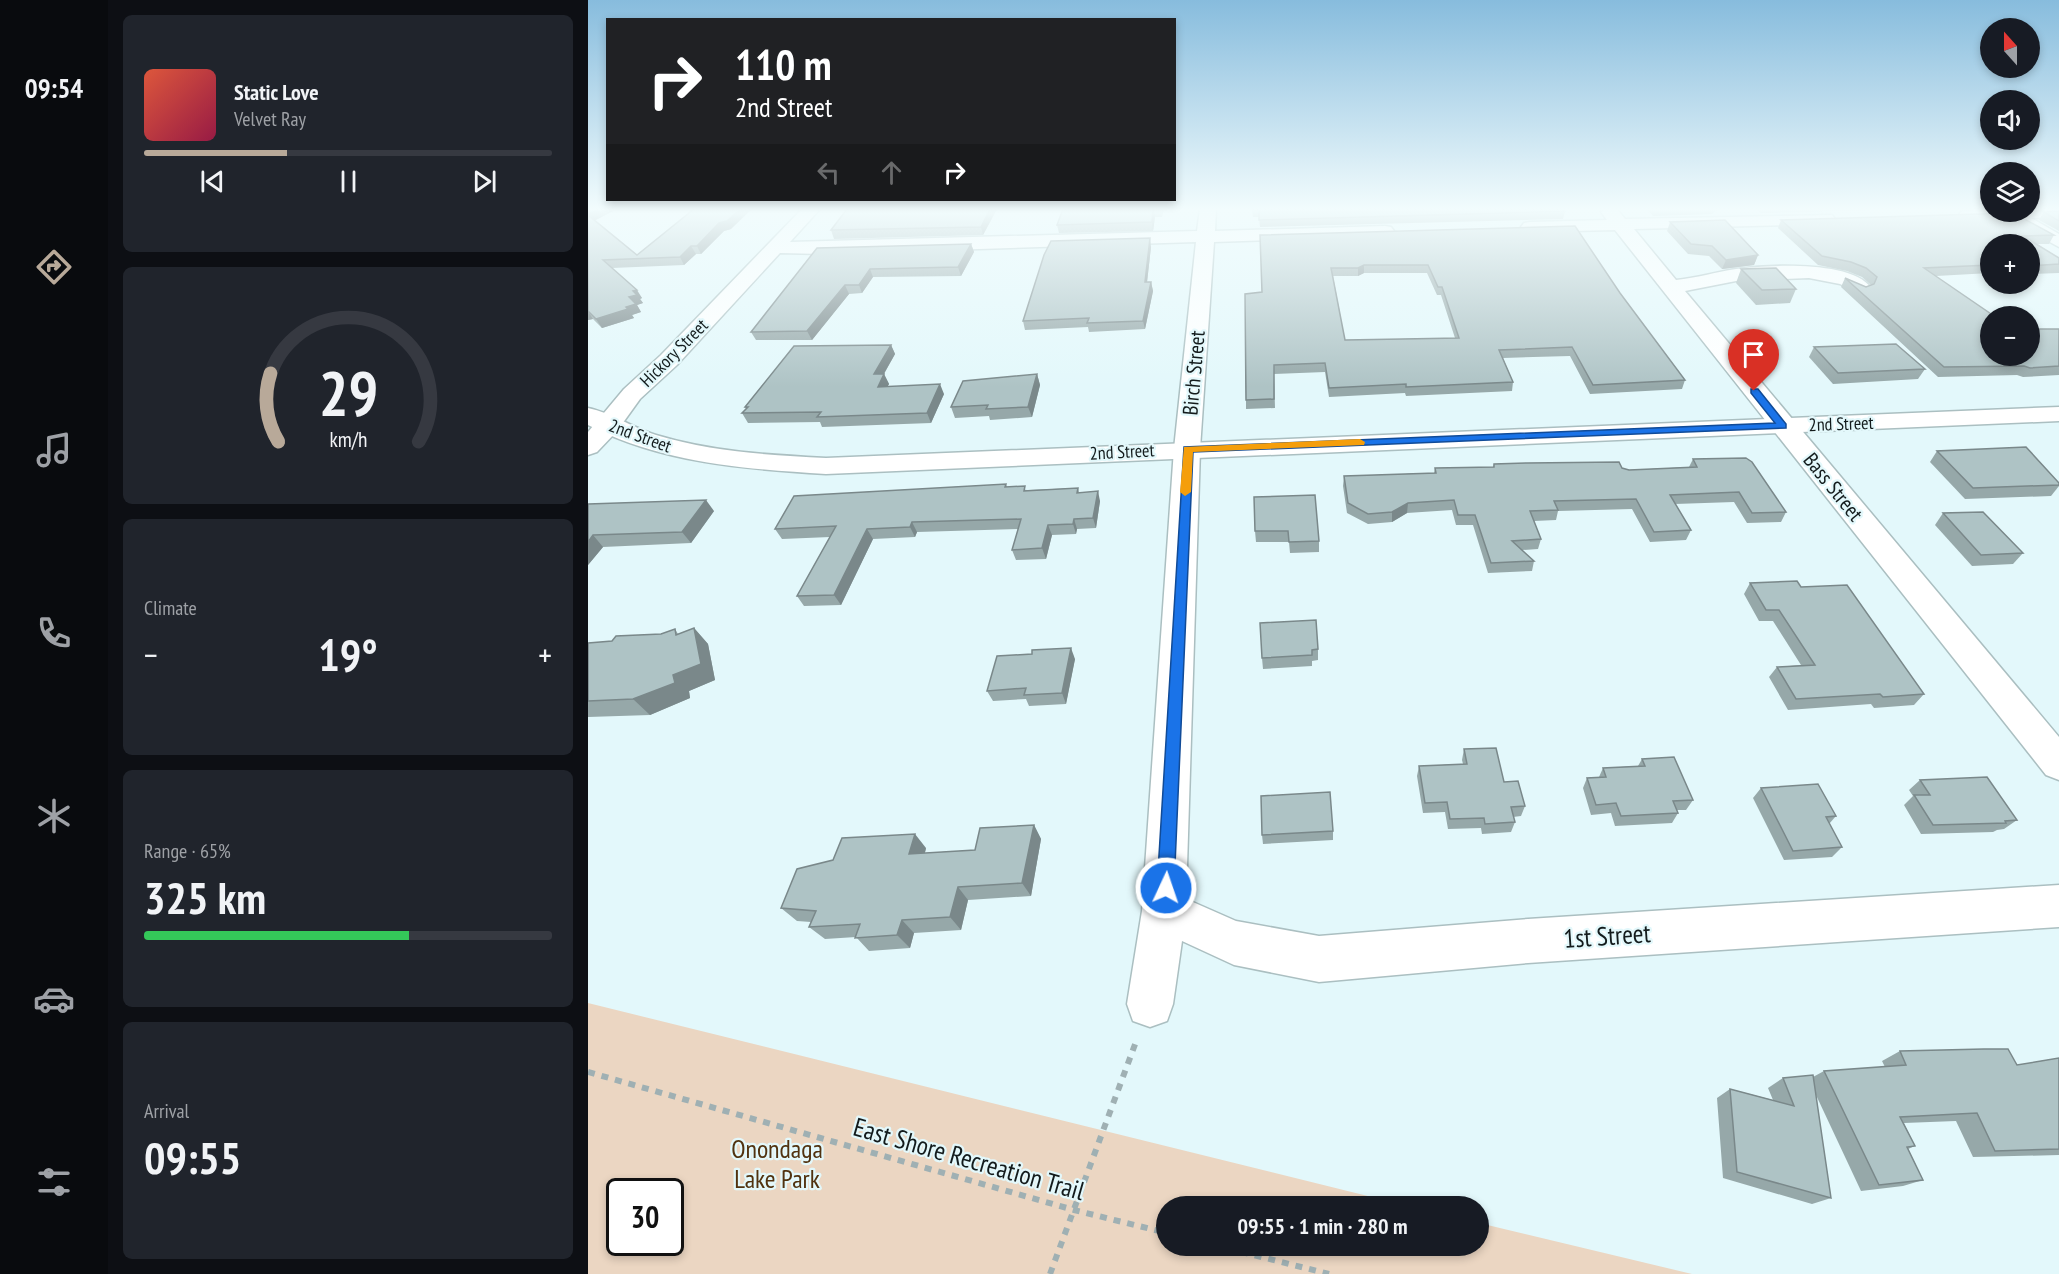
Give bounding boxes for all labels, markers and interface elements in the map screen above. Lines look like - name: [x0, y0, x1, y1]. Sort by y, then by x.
- north arrow: [1980, 18, 2040, 78]
- map controls: [1980, 18, 2040, 366]
- text: 110 m: [735, 37, 832, 92]
- icon: right: [636, 42, 714, 120]
- text: 09:54: [25, 71, 83, 105]
- text: Static Love: [234, 78, 319, 106]
- text: 2nd Street: [735, 90, 832, 124]
- button: sound: [1980, 90, 2040, 150]
- text: Velvet Ray: [234, 106, 306, 132]
- icon: left: [812, 156, 845, 189]
- icon: ahead: [875, 156, 908, 189]
- icon: right: [938, 156, 971, 189]
- button: layers: [1980, 162, 2040, 222]
- icon: previous: [196, 165, 229, 198]
- icon: pause: [332, 165, 365, 198]
- icon: next: [468, 165, 501, 198]
- button: +: [1980, 234, 2040, 294]
- icon: directions: [33, 246, 75, 288]
- button: −: [1980, 306, 2040, 366]
- street label: Hickory Street: [635, 314, 712, 391]
- street label: Birch Street: [1176, 329, 1211, 416]
- pin: [1728, 329, 1779, 391]
- icon: arrive: [1737, 338, 1770, 371]
- text: 29: [318, 352, 378, 433]
- street label: 2nd Street: [1808, 411, 1874, 436]
- street label: 2nd Street: [606, 414, 675, 457]
- text: km/h: [329, 426, 367, 454]
- icon: music: [33, 429, 75, 471]
- street label: 2nd Street: [1089, 438, 1155, 465]
- street label: Bass Street: [1798, 447, 1869, 527]
- text: Climate: [144, 595, 197, 621]
- icon: phone: [33, 612, 75, 654]
- text: 19°: [318, 625, 378, 683]
- text: −: [144, 633, 158, 676]
- text: +: [538, 633, 552, 676]
- icon: climate: [33, 795, 75, 837]
- text: Range · 65%: [144, 838, 231, 864]
- position arrow: [1134, 856, 1198, 920]
- text: 325 km: [144, 868, 266, 926]
- street label: 1st Street: [1562, 916, 1652, 955]
- icon: car: [33, 978, 75, 1020]
- text: Arrival: [144, 1098, 189, 1124]
- street label: East Shore Recreation Trail: [850, 1110, 1088, 1207]
- text: 09:55: [144, 1128, 241, 1186]
- park label: Onondaga Lake Park: [731, 1132, 823, 1195]
- icon: filters: [33, 1161, 75, 1203]
- speed limit sign: 30: [606, 1178, 684, 1256]
- text: 09:55 · 1 min · 280 m: [1237, 1212, 1408, 1240]

